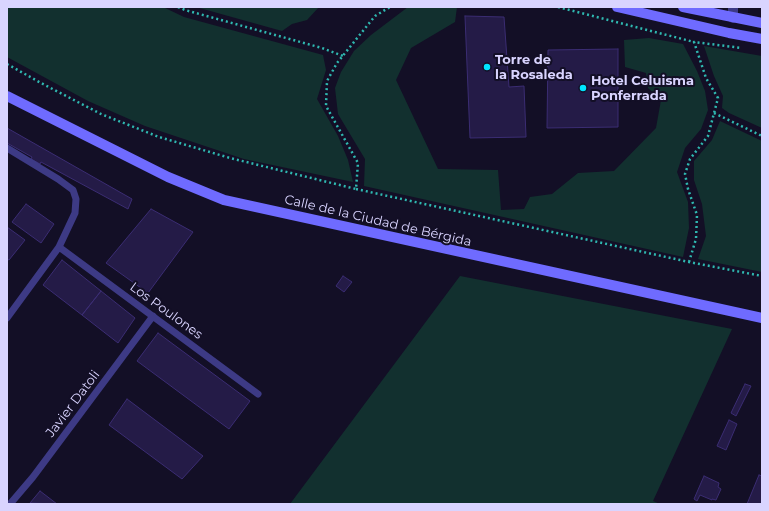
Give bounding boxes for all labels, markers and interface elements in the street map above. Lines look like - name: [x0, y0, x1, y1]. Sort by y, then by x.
- place label: Torre de la Rosaleda: [495, 52, 573, 83]
- marker: Torre de la Rosaleda: [482, 62, 492, 72]
- place label: Hotel Celuisma Ponferrada: [591, 73, 694, 104]
- marker: Hotel Celuisma Ponferrada: [578, 83, 588, 93]
- street label: Calle de la Ciudad de Bérgida: [283, 192, 473, 250]
- street label: Los Poulones: [127, 279, 205, 343]
- street label: Javier Datoli: [43, 367, 103, 441]

